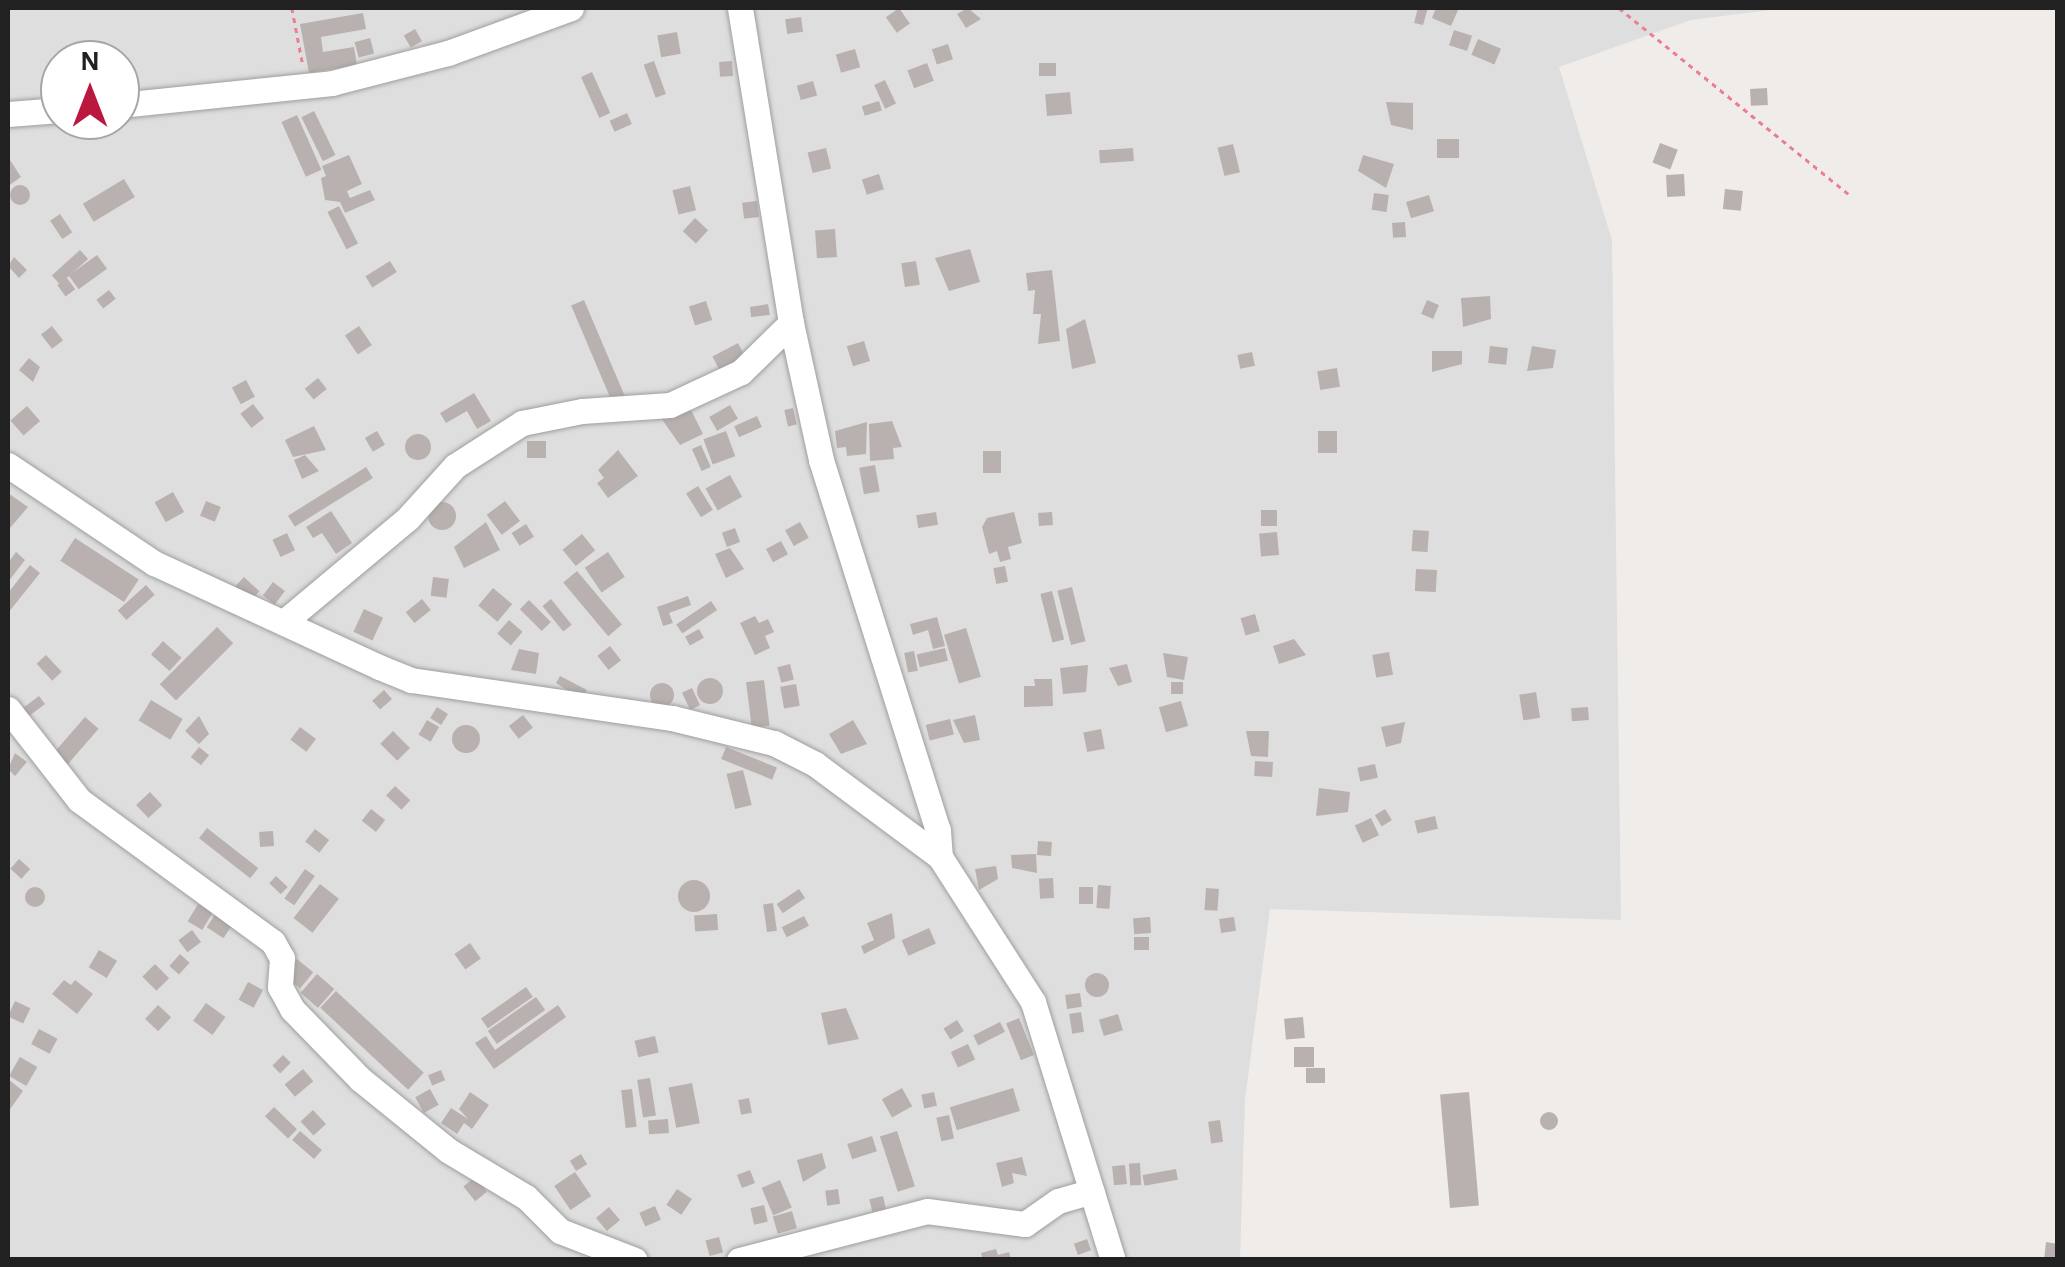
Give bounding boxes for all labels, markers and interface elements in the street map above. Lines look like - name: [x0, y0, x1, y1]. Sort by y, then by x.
- north arrow: [40, 40, 140, 140]
- text: N: [80, 48, 100, 76]

